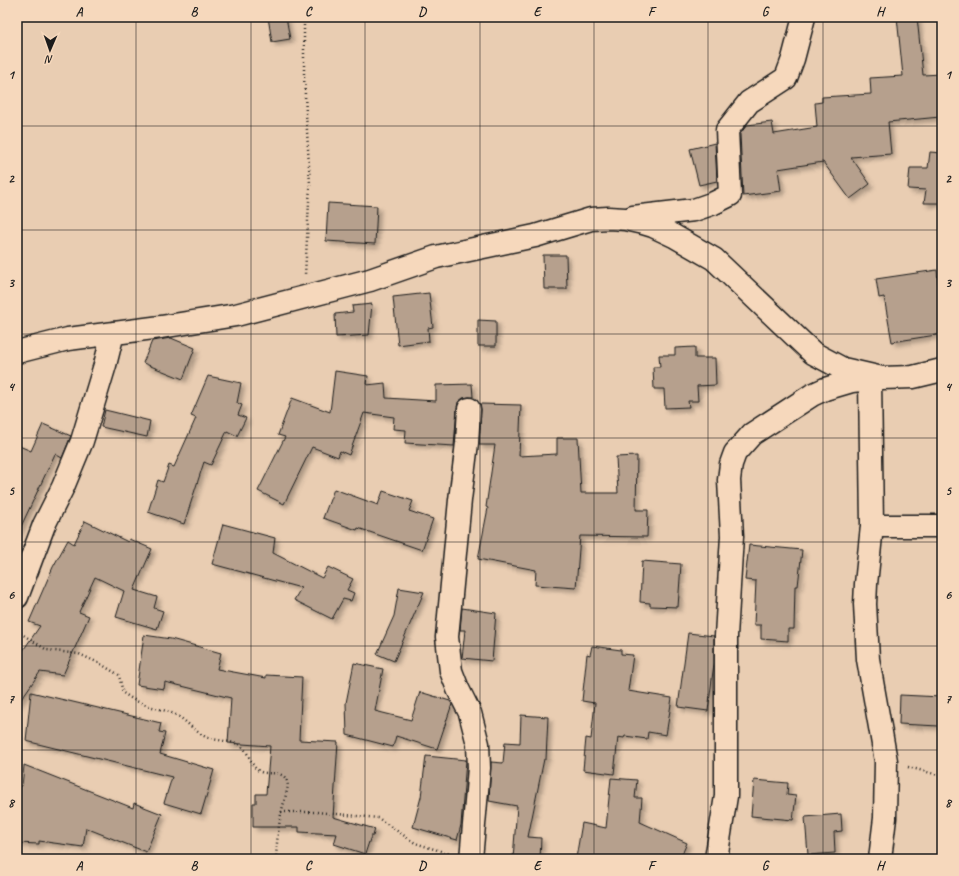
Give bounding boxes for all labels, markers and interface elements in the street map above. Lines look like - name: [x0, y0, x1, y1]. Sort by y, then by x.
- text: A: [76, 4, 84, 20]
- text: B: [191, 4, 199, 20]
- text: C: [305, 4, 313, 20]
- text: D: [418, 4, 427, 20]
- text: E: [534, 4, 543, 20]
- text: F: [648, 4, 657, 20]
- text: G: [762, 4, 770, 20]
- text: H: [876, 4, 886, 20]
- north arrow: [30, 30, 70, 70]
- text: N: [44, 53, 53, 67]
- text: 1: [8, 67, 16, 83]
- text: 1: [945, 67, 953, 83]
- text: 2: [8, 171, 15, 187]
- text: 2: [945, 171, 952, 187]
- text: 3: [8, 275, 15, 291]
- text: 3: [945, 275, 952, 291]
- text: 4: [8, 379, 16, 395]
- text: 4: [945, 379, 953, 395]
- text: 5: [8, 483, 15, 499]
- text: 5: [945, 483, 952, 499]
- text: 6: [8, 587, 15, 603]
- text: 6: [945, 587, 952, 603]
- text: 7: [8, 691, 15, 707]
- text: 7: [945, 691, 952, 707]
- text: 8: [8, 795, 16, 811]
- text: 8: [945, 795, 953, 811]
- text: A: [76, 858, 84, 874]
- text: B: [191, 858, 199, 874]
- text: C: [305, 858, 313, 874]
- text: D: [418, 858, 427, 874]
- text: E: [534, 858, 543, 874]
- text: F: [648, 858, 657, 874]
- text: G: [762, 858, 770, 874]
- text: H: [876, 858, 886, 874]

